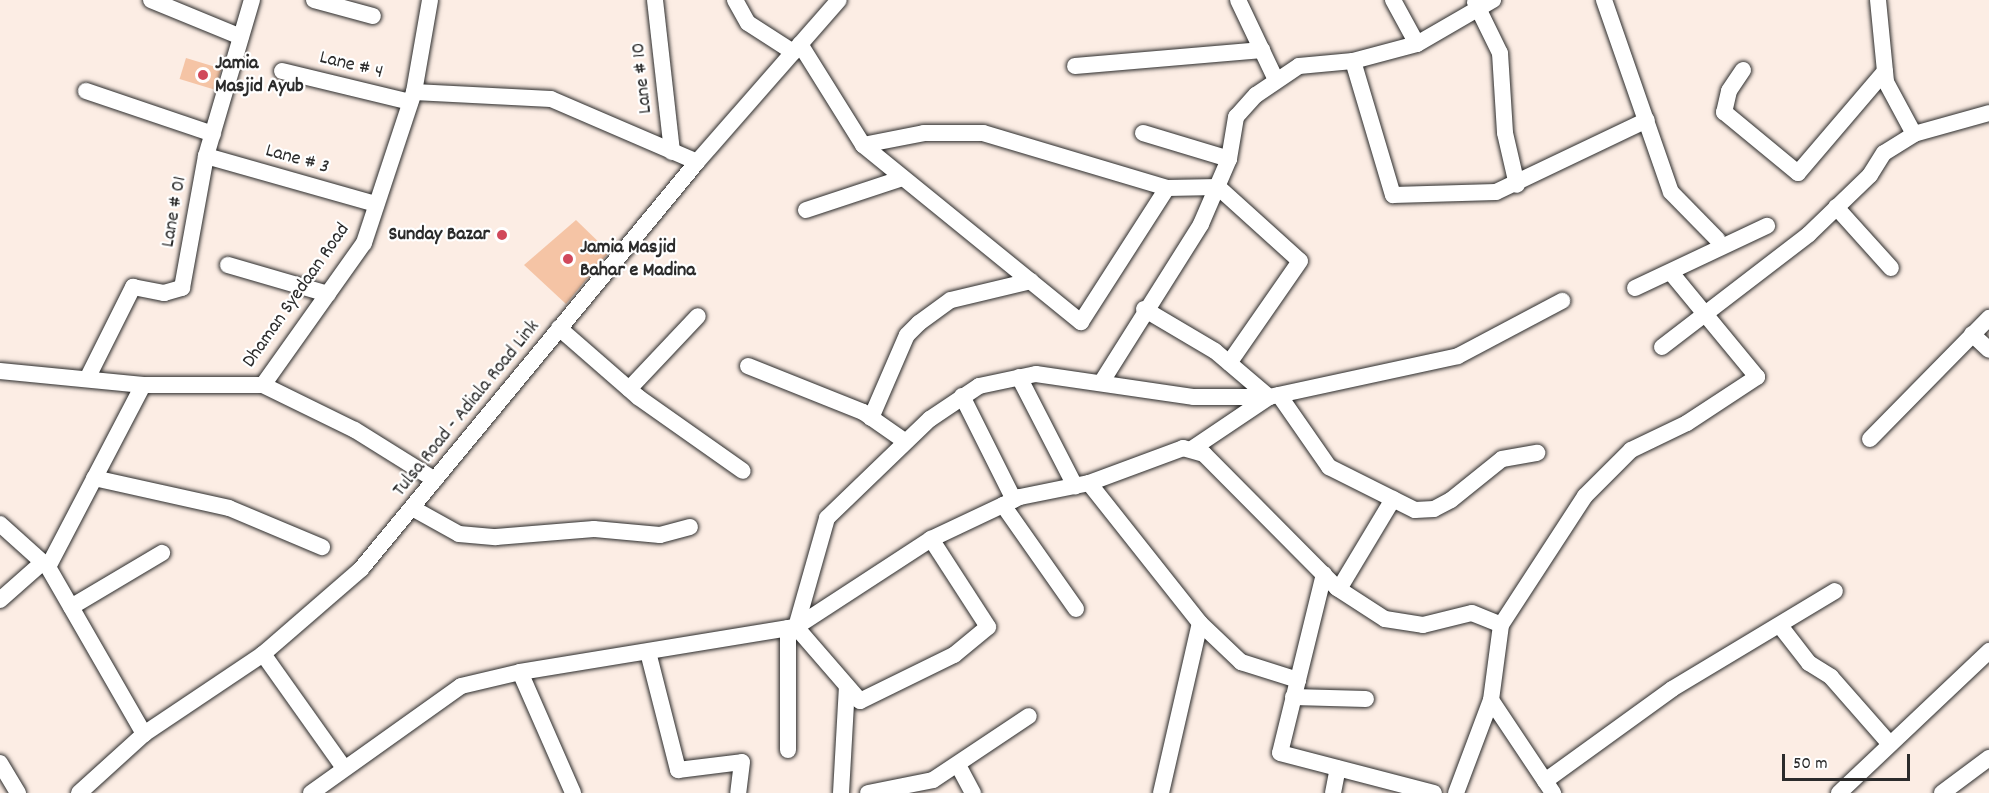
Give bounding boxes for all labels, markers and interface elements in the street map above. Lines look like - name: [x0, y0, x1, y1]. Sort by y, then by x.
- street label: Lane # 10: [627, 41, 659, 115]
- street label: Lane # 4: [317, 47, 385, 85]
- place label: Jamia Masjid Ayub: [215, 52, 304, 99]
- marker: Jamia Masjid Ayub: [196, 68, 210, 82]
- street label: Lane # 3: [262, 139, 332, 181]
- street label: Lane # 01: [157, 175, 193, 249]
- street label: Dhaman Syedaan Road: [238, 219, 356, 373]
- place label: Sunday Bazar: [389, 223, 490, 247]
- marker: Sunday Bazar: [495, 228, 509, 242]
- place label: Jamia Masjid Bahar e Madina: [580, 236, 696, 283]
- marker: Jamia Masjid Bahar e Madina: [561, 252, 575, 266]
- street label: Tulsa Road - Adiala Road Link: [388, 316, 546, 502]
- scale bar: [1785, 742, 1912, 780]
- text: 50 m: [1793, 752, 1828, 777]

